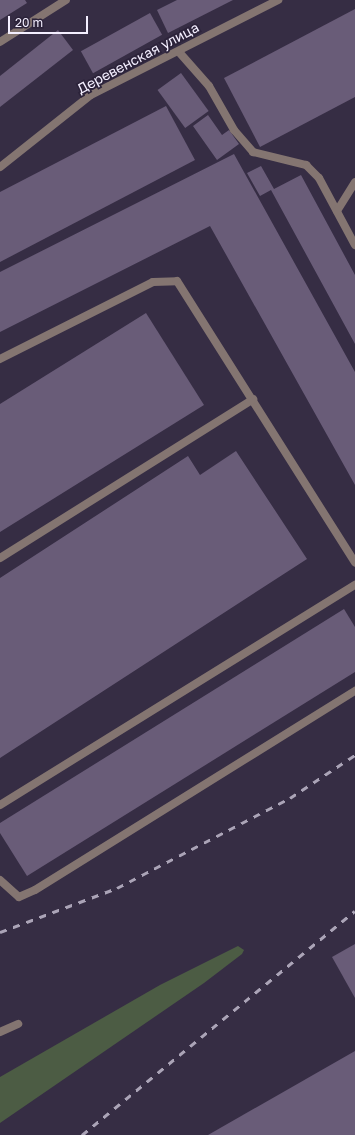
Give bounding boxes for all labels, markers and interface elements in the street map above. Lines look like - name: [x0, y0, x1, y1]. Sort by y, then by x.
- scale bar: [10, 8, 90, 34]
- text: 20 m: [15, 15, 43, 30]
- street label: Деревенская улица: [74, 19, 202, 97]

